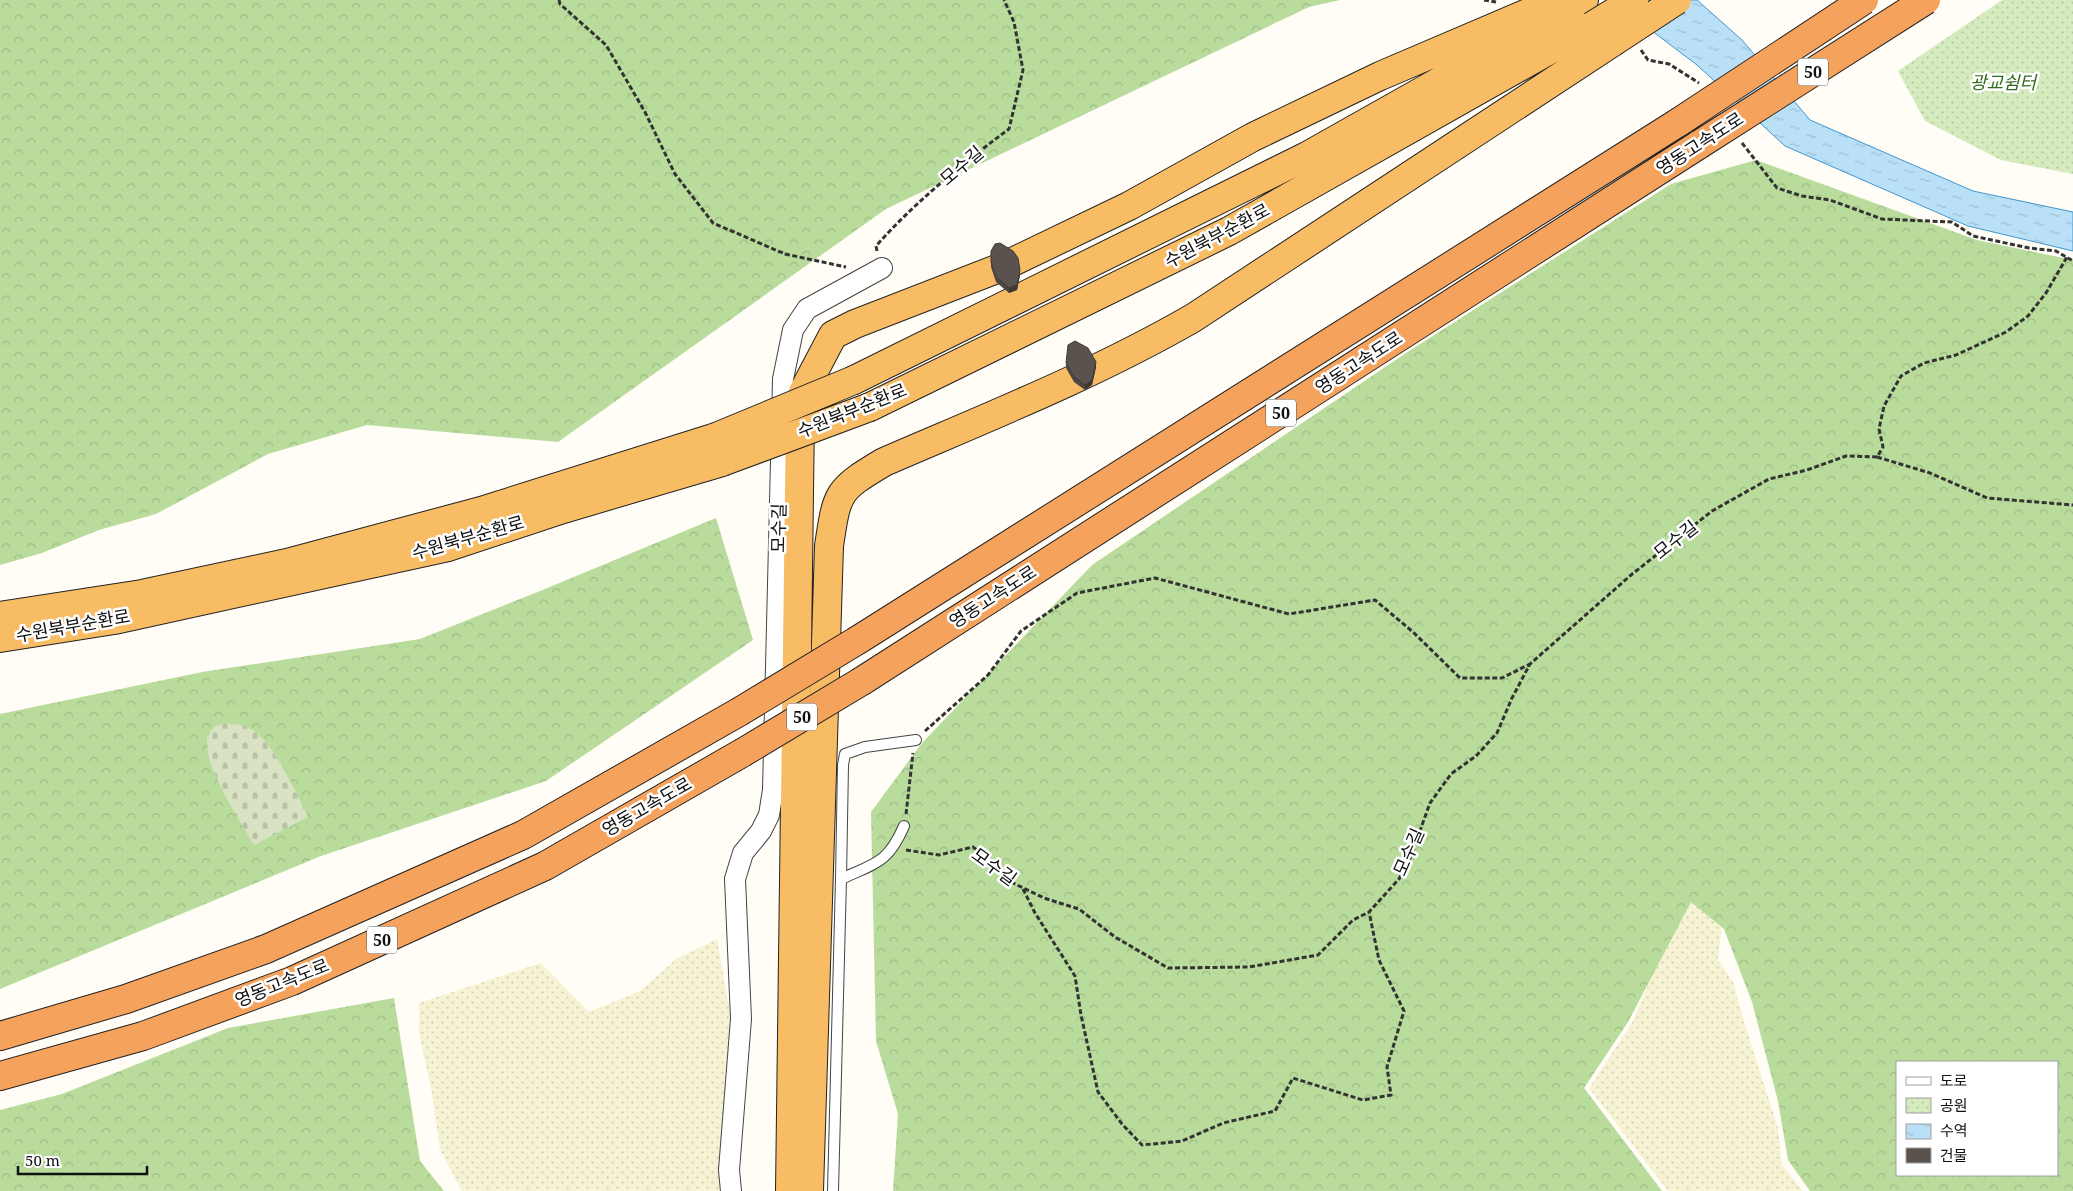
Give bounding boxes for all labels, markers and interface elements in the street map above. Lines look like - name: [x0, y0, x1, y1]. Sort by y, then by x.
- road number: 50: [1798, 58, 1828, 86]
- park label: 광교쉼터: [1970, 70, 2039, 94]
- street label: 영동고속도로: [1651, 106, 1748, 180]
- street label: 모수길: [935, 140, 988, 190]
- street label: 수원북부순환로: [1160, 197, 1273, 273]
- street label: 영동고속도로: [1310, 325, 1407, 399]
- street label: 수원북부순환로: [793, 377, 910, 443]
- road number: 50: [1266, 399, 1296, 426]
- street label: 모수길: [766, 503, 790, 553]
- street label: 수원북부순환로: [409, 510, 527, 565]
- street label: 모수길: [1648, 514, 1702, 564]
- street label: 영동고속도로: [944, 559, 1041, 633]
- street label: 수원북부순환로: [14, 603, 132, 647]
- road number: 50: [787, 704, 817, 730]
- street label: 영동고속도로: [597, 771, 696, 841]
- street label: 모수길: [1387, 824, 1429, 879]
- street label: 모수길: [967, 842, 1022, 891]
- road number: 50: [367, 926, 397, 954]
- street label: 영동고속도로: [231, 952, 332, 1012]
- legend: [1896, 1061, 2058, 1176]
- text: 도로: [1940, 1070, 1968, 1090]
- text: 공원: [1940, 1095, 1968, 1115]
- text: 수역: [1940, 1120, 1968, 1140]
- scale bar: [18, 1144, 146, 1176]
- text: 건물: [1940, 1145, 1968, 1165]
- text: 50 m: [25, 1150, 60, 1170]

